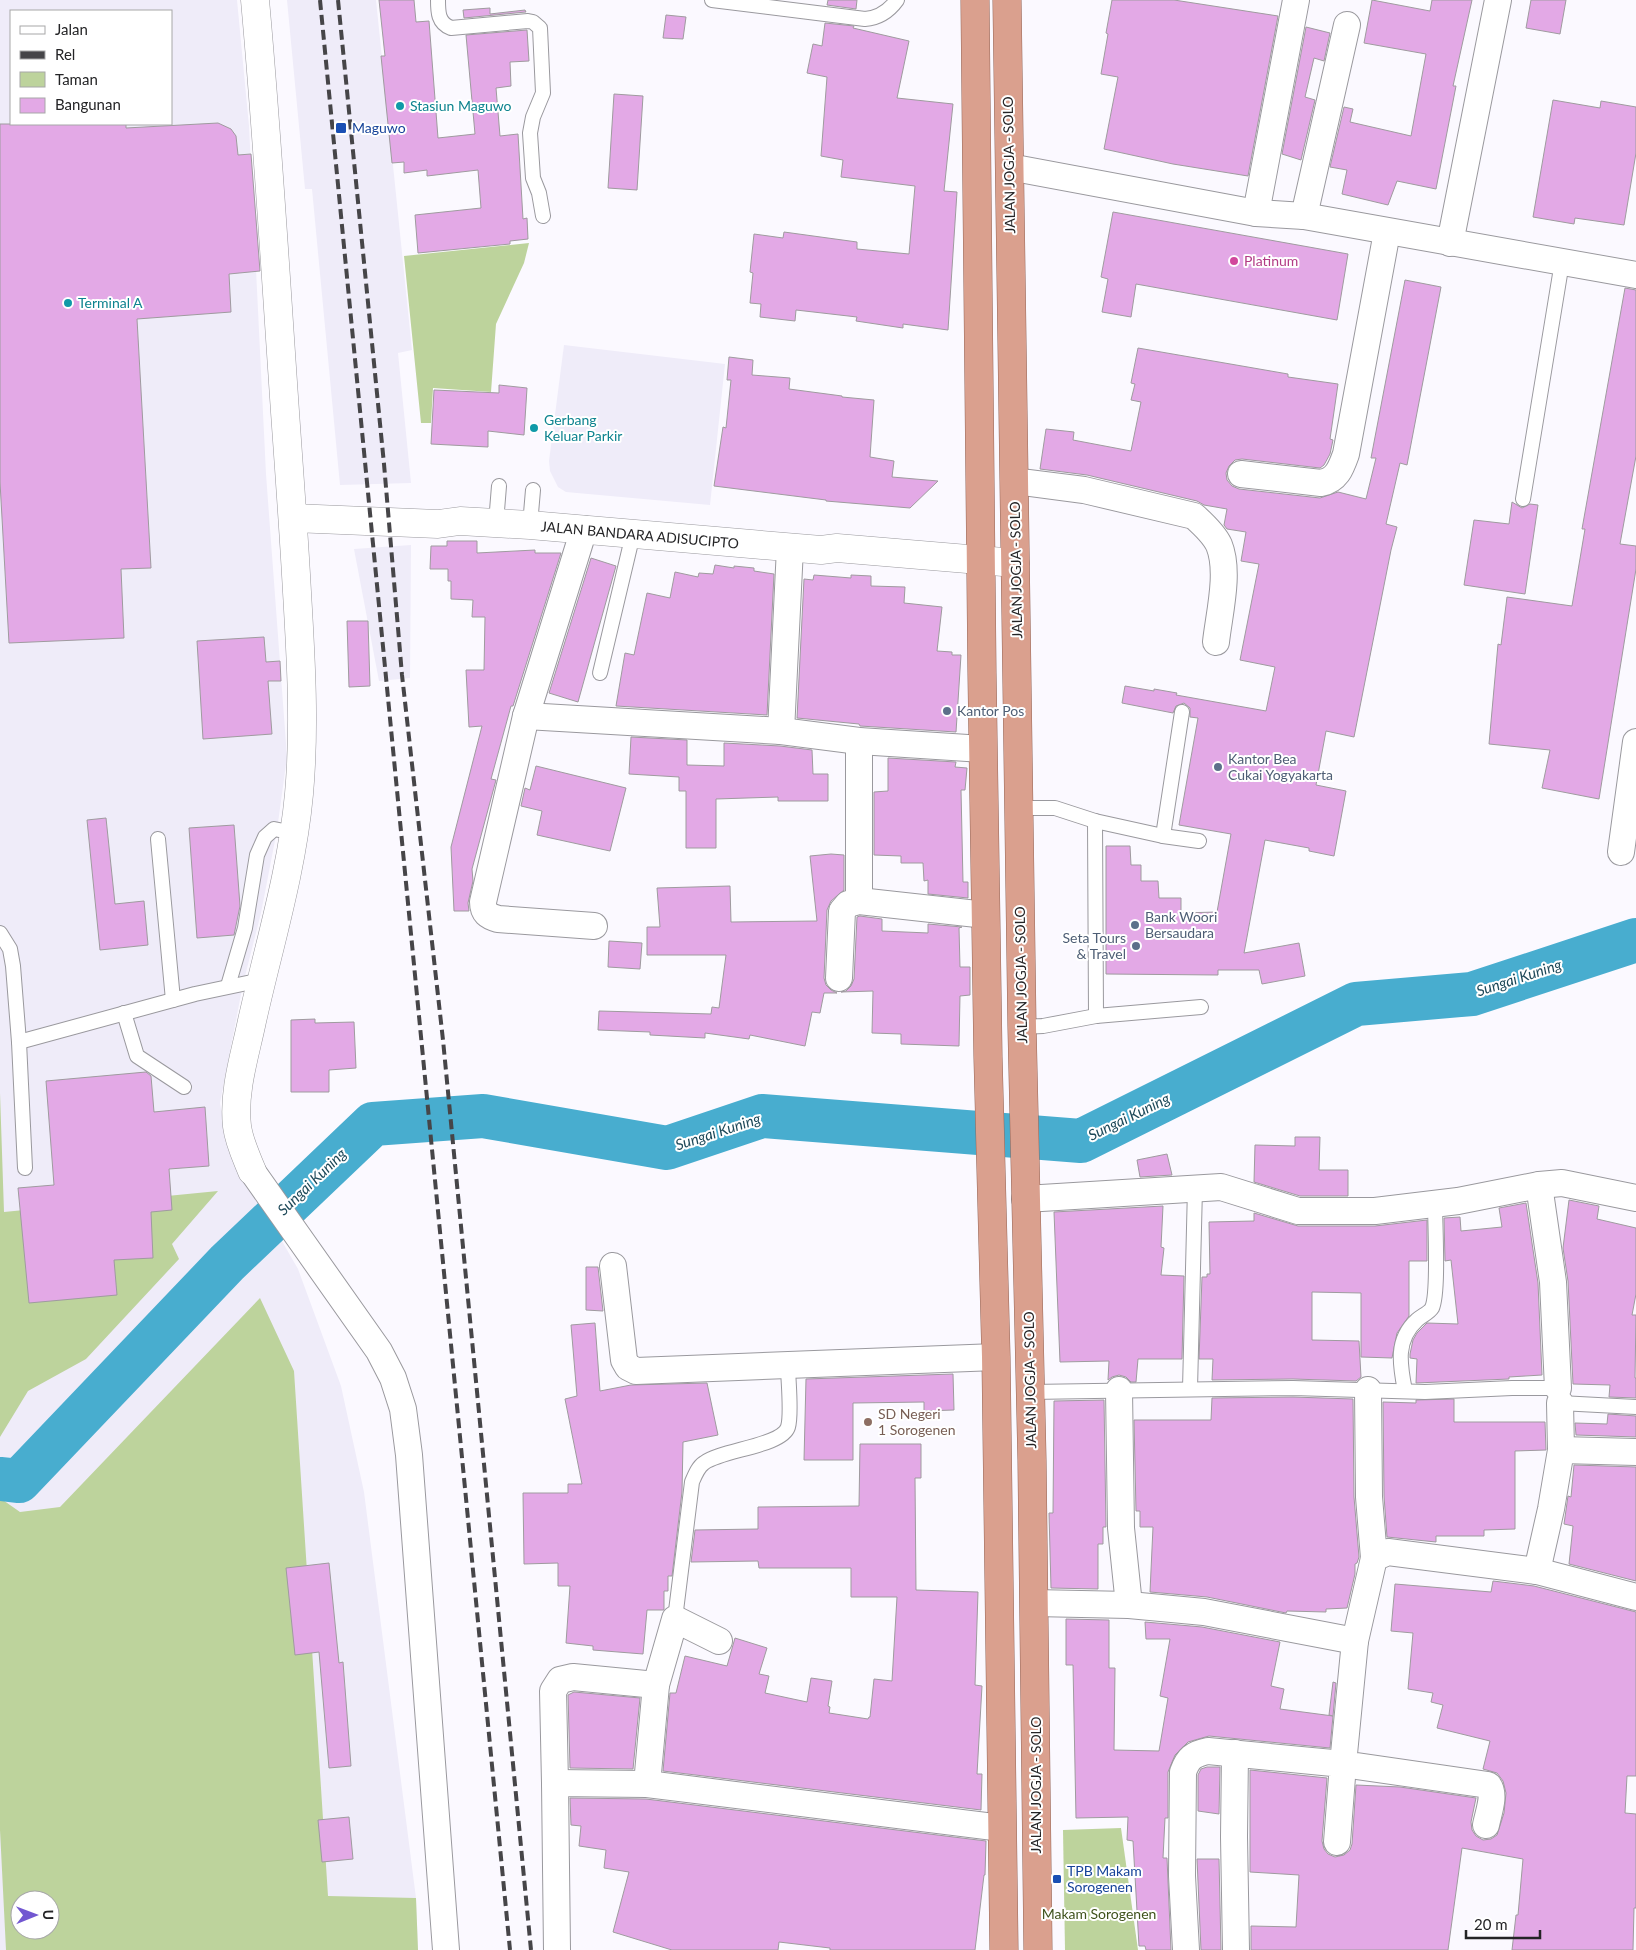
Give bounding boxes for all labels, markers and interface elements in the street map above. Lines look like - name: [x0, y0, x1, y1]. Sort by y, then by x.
- legend: [10, 10, 172, 125]
- text: Jalan: [55, 20, 88, 38]
- text: Rel: [55, 45, 75, 63]
- text: Taman: [55, 70, 98, 88]
- text: Bangunan: [55, 95, 121, 113]
- street label: JALAN JOGJA - SOLO: [999, 96, 1018, 234]
- place label: Stasiun Maguwo: [410, 97, 512, 114]
- marker: Stasiun Maguwo: [394, 100, 406, 112]
- place label: Maguwo: [352, 119, 406, 136]
- marker: Maguwo: [334, 121, 348, 135]
- place label: Platinum: [1244, 252, 1298, 269]
- marker: Platinum: [1228, 255, 1240, 267]
- place label: Terminal A: [78, 294, 143, 311]
- marker: Terminal A: [62, 297, 74, 309]
- place label: Gerbang Keluar Parkir: [544, 411, 622, 444]
- marker: Gerbang Keluar Parkir: [528, 422, 540, 434]
- street label: JALAN JOGJA - SOLO: [1006, 501, 1025, 639]
- street label: JALAN BANDARA ADISUCIPTO: [540, 517, 740, 552]
- place label: Kantor Pos: [957, 702, 1024, 719]
- marker: Kantor Pos: [941, 705, 953, 717]
- place label: Kantor Bea Cukai Yogyakarta: [1228, 750, 1333, 783]
- marker: Kantor Bea Cukai Yogyakarta: [1212, 761, 1224, 773]
- street label: JALAN JOGJA - SOLO: [1011, 906, 1030, 1044]
- place label: Bank Woori Bersaudara: [1145, 908, 1217, 941]
- marker: Bank Woori Bersaudara: [1129, 919, 1141, 931]
- place label: Seta Tours & Travel: [1063, 929, 1126, 962]
- marker: Seta Tours & Travel: [1130, 940, 1142, 952]
- water label: Sungai Kuning: [1474, 955, 1564, 999]
- water label: Sungai Kuning: [1085, 1088, 1173, 1144]
- water label: Sungai Kuning: [673, 1109, 763, 1153]
- water label: Sungai Kuning: [273, 1144, 350, 1218]
- street label: JALAN JOGJA - SOLO: [1020, 1311, 1039, 1449]
- place label: SD Negeri 1 Sorogenen: [878, 1405, 955, 1438]
- marker: SD Negeri 1 Sorogenen: [862, 1416, 874, 1428]
- street label: JALAN JOGJA - SOLO: [1027, 1716, 1044, 1854]
- place label: TPB Makam Sorogenen: [1067, 1862, 1142, 1895]
- marker: TPB Makam Sorogenen: [1051, 1873, 1063, 1885]
- north arrow: [10, 1890, 60, 1940]
- park label: Makam Sorogenen: [1042, 1905, 1156, 1922]
- scale bar: [1466, 1908, 1540, 1940]
- text: U: [40, 1909, 57, 1920]
- text: 20 m: [1474, 1915, 1508, 1933]

